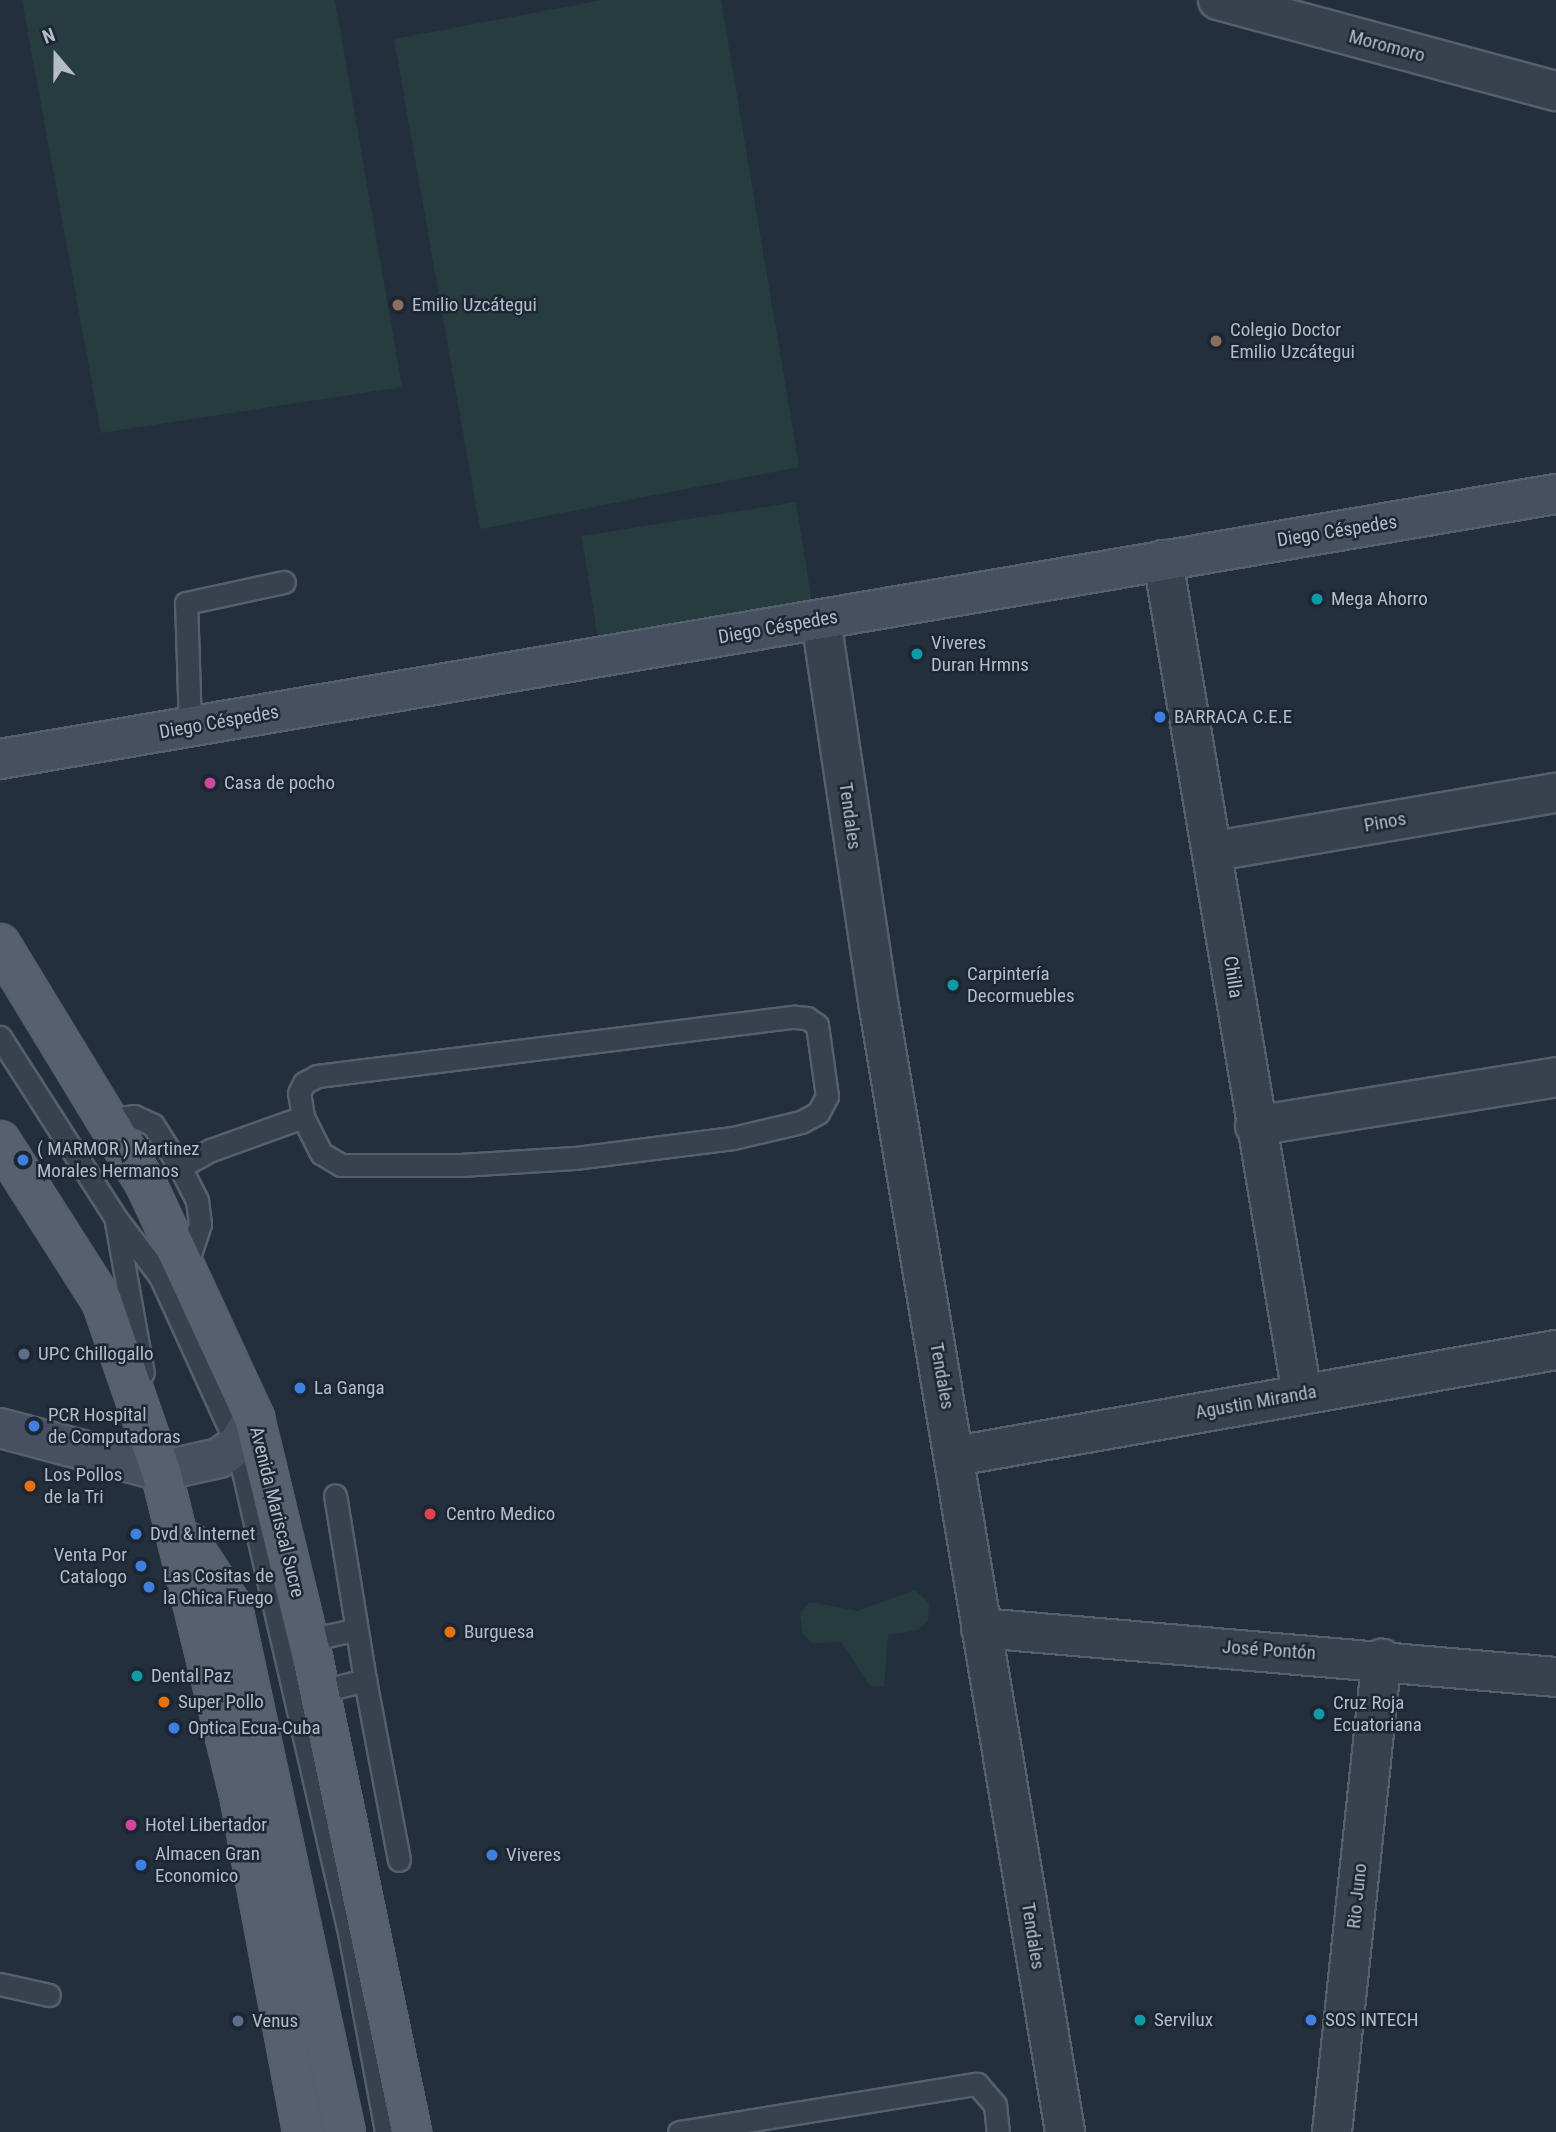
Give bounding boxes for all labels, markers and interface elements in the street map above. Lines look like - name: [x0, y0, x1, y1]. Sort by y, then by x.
- north arrow: [21, 21, 91, 91]
- text: N: [39, 23, 58, 49]
- street label: Moromoro: [1346, 25, 1428, 67]
- place label: Emilio Uzcátegui: [412, 294, 537, 316]
- marker: Emilio Uzcátegui: [390, 297, 406, 313]
- place label: Colegio Doctor Emilio Uzcátegui: [1230, 319, 1355, 363]
- marker: Colegio Doctor Emilio Uzcátegui: [1208, 333, 1224, 349]
- street label: Diego Céspedes: [1275, 510, 1399, 552]
- place label: Mega Ahorro: [1331, 588, 1428, 610]
- marker: Mega Ahorro: [1309, 591, 1325, 607]
- street label: Diego Céspedes: [716, 605, 840, 649]
- place label: Viveres Duran Hrmns: [931, 632, 1029, 676]
- marker: Viveres Duran Hrmns: [909, 646, 925, 662]
- street label: Diego Céspedes: [157, 700, 281, 744]
- place label: BARRACA C.E.E: [1174, 706, 1292, 728]
- marker: BARRACA C.E.E: [1152, 709, 1168, 725]
- place label: Casa de pocho: [224, 772, 335, 794]
- marker: Casa de pocho: [202, 775, 218, 791]
- street label: Tendales: [834, 781, 866, 851]
- street label: Pinos: [1362, 807, 1408, 837]
- street label: Chilla: [1219, 955, 1247, 999]
- place label: Carpintería Decormuebles: [967, 963, 1075, 1007]
- marker: Carpintería Decormuebles: [945, 977, 961, 993]
- place label: ( MARMOR ) Martinez Morales Hermanos: [37, 1138, 200, 1182]
- marker: ( MARMOR ) Martinez Morales Hermanos: [15, 1152, 31, 1168]
- street label: Tendales: [925, 1341, 959, 1411]
- place label: UPC Chillogallo: [38, 1343, 154, 1365]
- marker: UPC Chillogallo: [16, 1346, 32, 1362]
- place label: La Ganga: [314, 1377, 384, 1399]
- marker: La Ganga: [292, 1380, 308, 1396]
- street label: Agustin Miranda: [1194, 1380, 1318, 1424]
- place label: PCR Hospital de Computadoras: [48, 1404, 181, 1448]
- marker: PCR Hospital de Computadoras: [26, 1418, 42, 1434]
- street label: Avenida Mariscal Sucre: [245, 1424, 309, 1600]
- place label: Los Pollos de la Tri: [44, 1464, 122, 1508]
- marker: Los Pollos de la Tri: [22, 1478, 38, 1494]
- place label: Centro Medico: [446, 1503, 555, 1525]
- marker: Centro Medico: [420, 1504, 440, 1524]
- place label: Dvd & Internet: [150, 1523, 255, 1545]
- marker: Dvd & Internet: [128, 1526, 144, 1542]
- place label: Venta Por Catalogo: [54, 1544, 127, 1588]
- marker: Venta Por Catalogo: [133, 1558, 149, 1574]
- place label: Las Cositas de la Chica Fuego: [163, 1565, 274, 1609]
- marker: Las Cositas de la Chica Fuego: [141, 1579, 157, 1595]
- place label: Burguesa: [464, 1621, 534, 1643]
- marker: Burguesa: [442, 1624, 458, 1640]
- street label: José Pontón: [1221, 1635, 1317, 1665]
- place label: Dental Paz: [151, 1665, 231, 1687]
- marker: Dental Paz: [129, 1668, 145, 1684]
- place label: Super Pollo: [178, 1691, 264, 1713]
- place label: Cruz Roja Ecuatoriana: [1333, 1692, 1422, 1736]
- marker: Super Pollo: [156, 1694, 172, 1710]
- marker: Cruz Roja Ecuatoriana: [1311, 1706, 1327, 1722]
- place label: Optica Ecua-Cuba: [188, 1717, 320, 1739]
- marker: Optica Ecua-Cuba: [166, 1720, 182, 1736]
- place label: Hotel Libertador: [145, 1814, 267, 1836]
- marker: Hotel Libertador: [123, 1817, 139, 1833]
- place label: Almacen Gran Economico: [155, 1843, 260, 1887]
- place label: Viveres: [506, 1844, 561, 1866]
- marker: Viveres: [484, 1847, 500, 1863]
- marker: Almacen Gran Economico: [133, 1857, 149, 1873]
- street label: Rio Juno: [1342, 1862, 1372, 1930]
- street label: Tendales: [1016, 1901, 1050, 1971]
- place label: Servilux: [1154, 2009, 1213, 2031]
- place label: SOS INTECH: [1325, 2009, 1419, 2031]
- place label: Venus: [252, 2010, 298, 2032]
- marker: Servilux: [1132, 2012, 1148, 2028]
- marker: SOS INTECH: [1303, 2012, 1319, 2028]
- marker: Venus: [230, 2013, 246, 2029]

